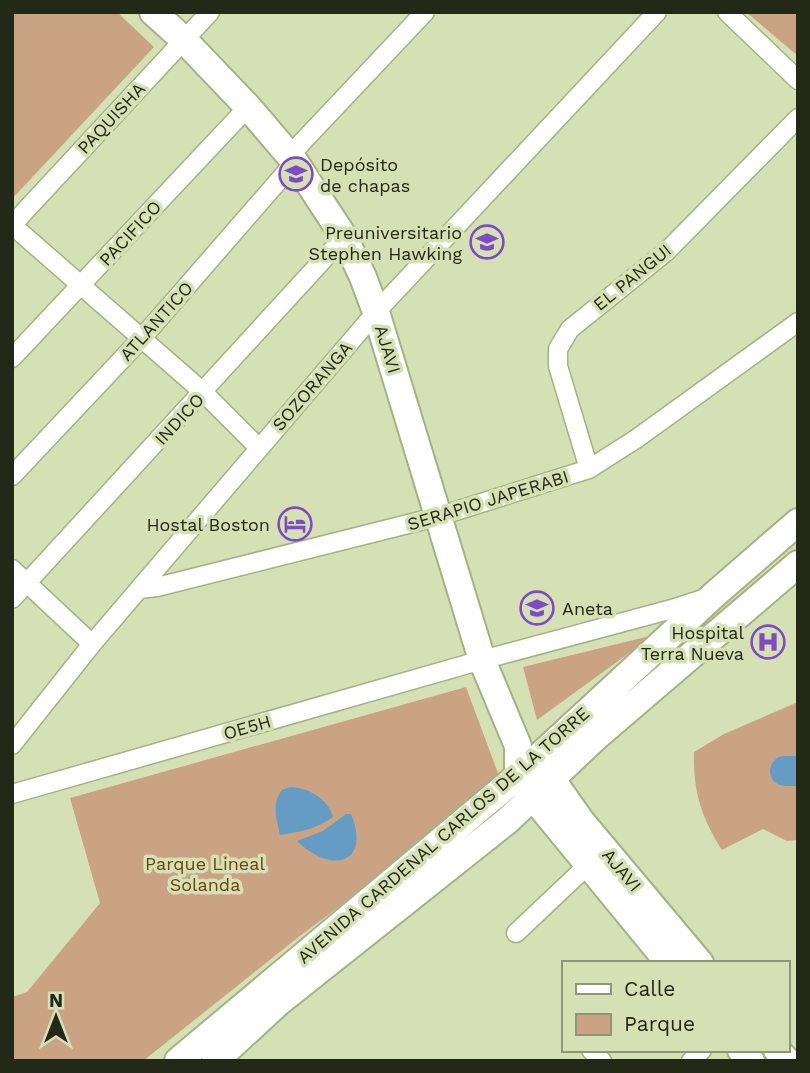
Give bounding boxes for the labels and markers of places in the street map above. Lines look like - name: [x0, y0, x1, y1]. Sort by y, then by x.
- place label: Depósito de chapas: [320, 154, 410, 196]
- school or university icon: Depósito de chapas: [277, 155, 315, 193]
- place label: Preuniversitario Stephen Hawking: [309, 222, 462, 264]
- school or university icon: Preuniversitario Stephen Hawking: [468, 223, 506, 261]
- hotel icon: Hostal Boston: [276, 505, 314, 543]
- place label: Hostal Boston: [146, 514, 270, 535]
- school or university icon: Aneta: [518, 589, 556, 627]
- place label: Aneta: [562, 598, 613, 619]
- place label: Hospital Terra Nueva: [641, 622, 744, 664]
- hospital icon: Hospital Terra Nueva: [749, 623, 787, 661]

